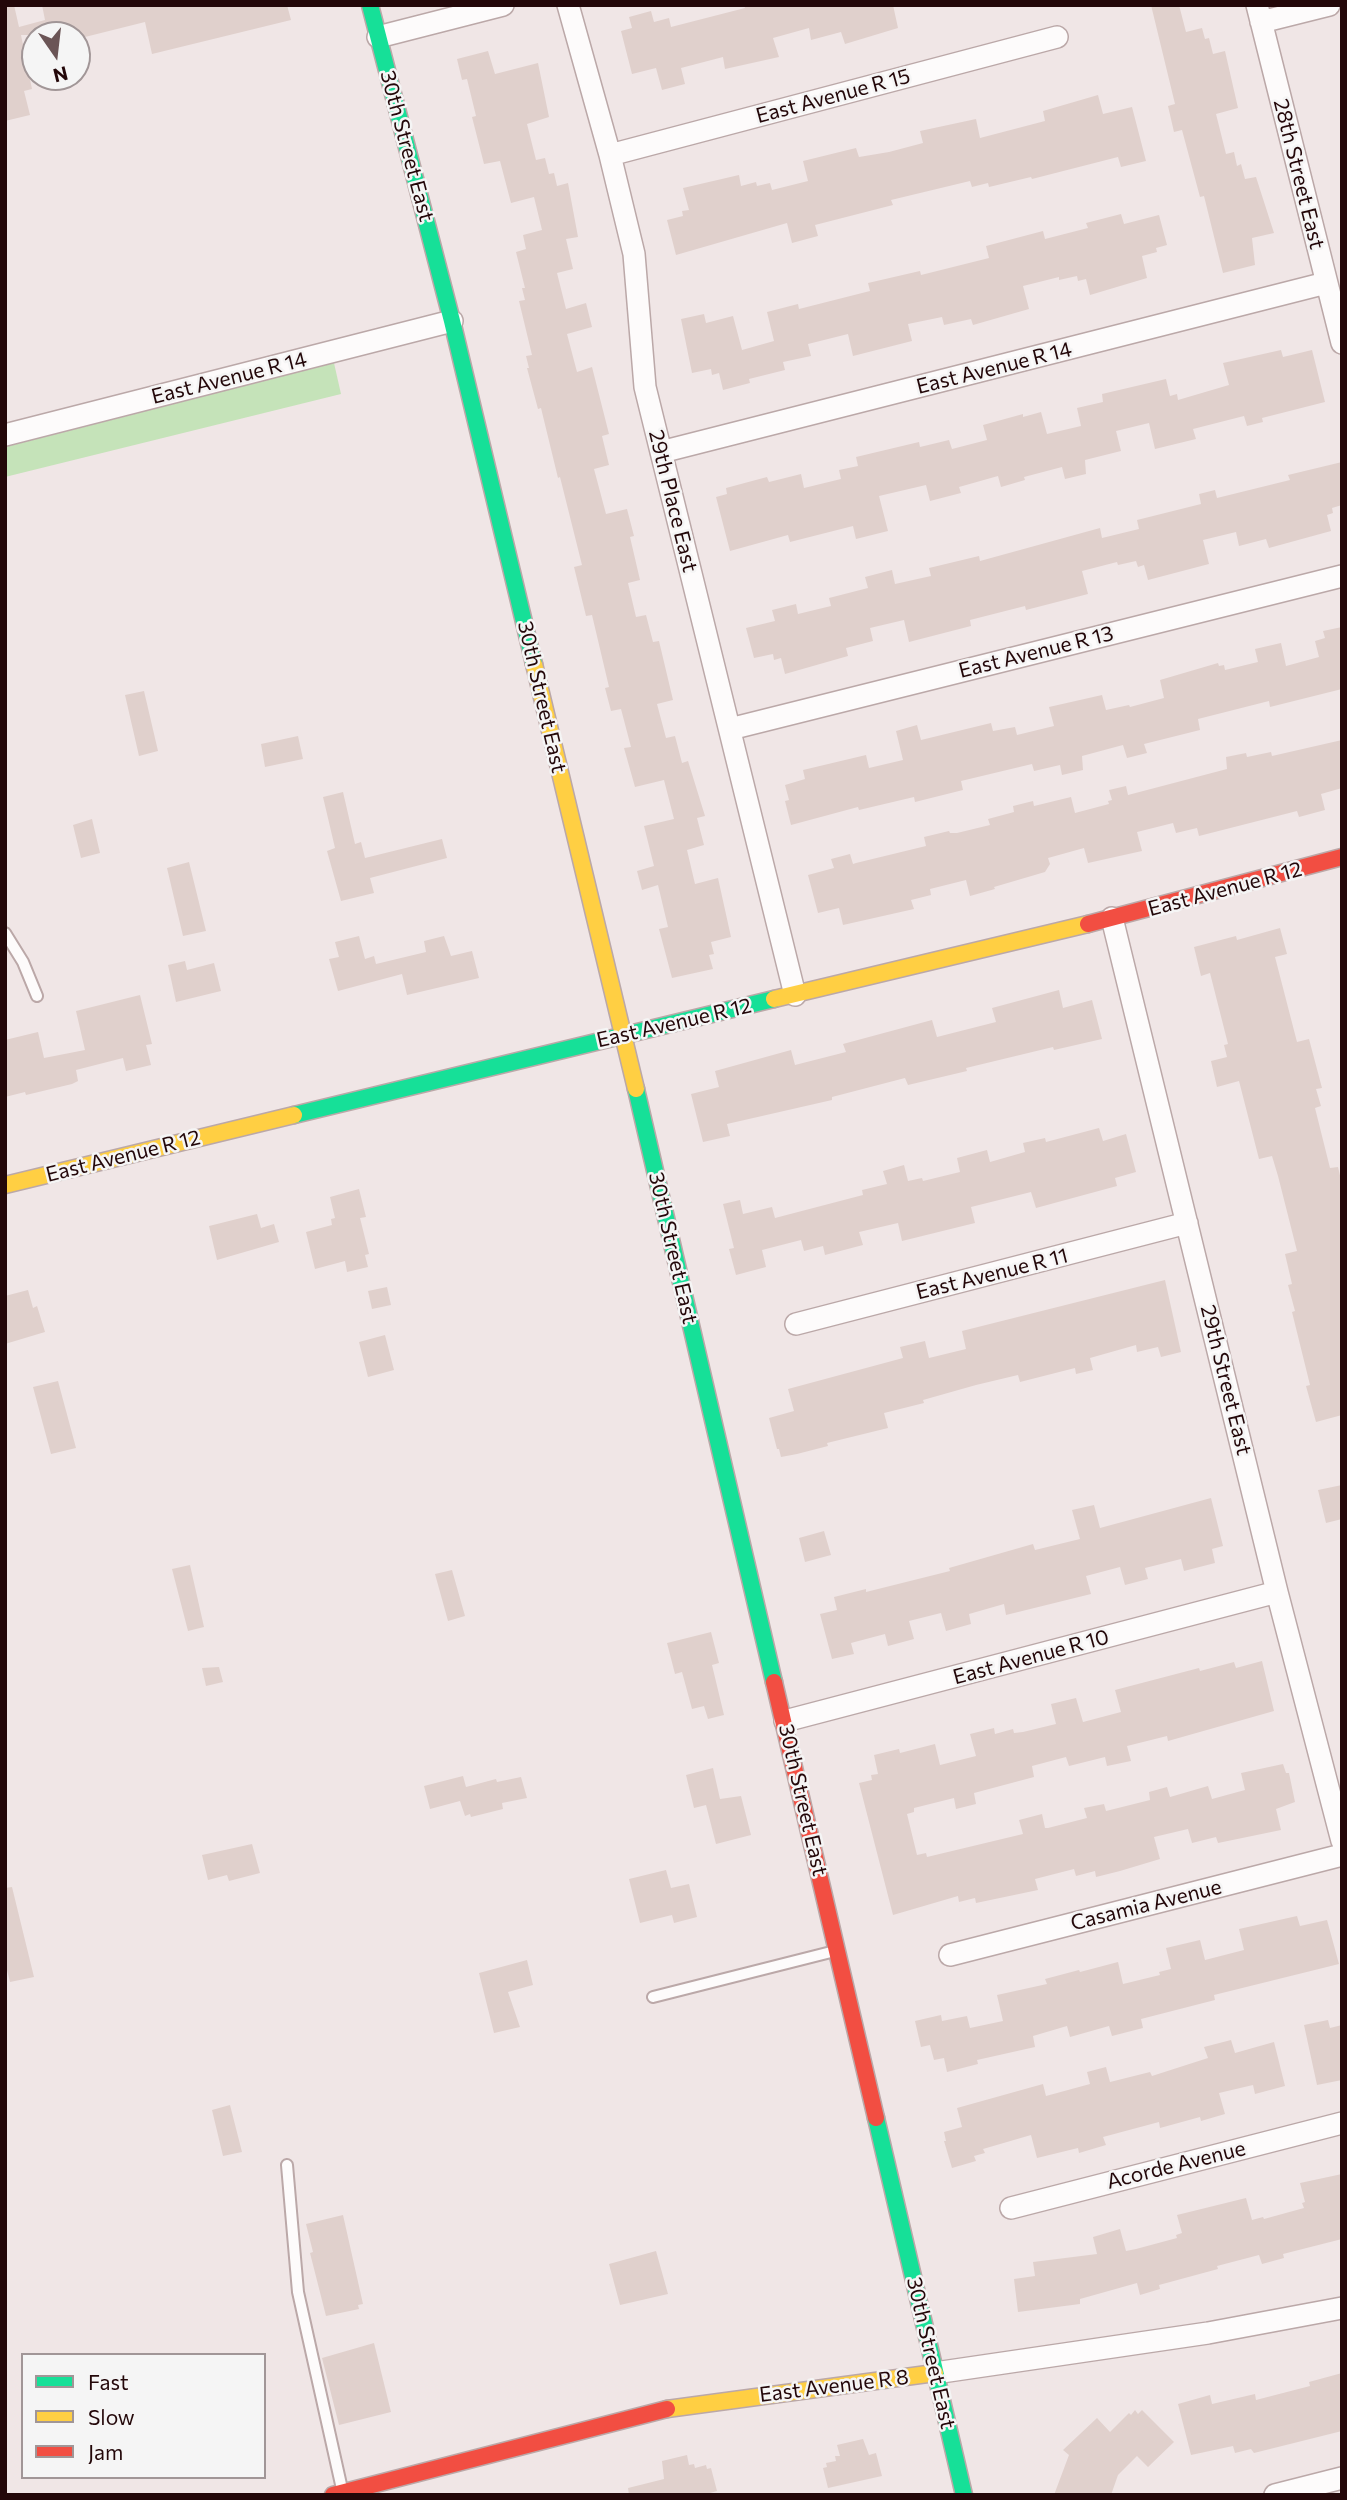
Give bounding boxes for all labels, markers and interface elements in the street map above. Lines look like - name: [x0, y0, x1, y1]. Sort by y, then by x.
- north arrow: [21, 21, 91, 91]
- text: N: [51, 62, 70, 88]
- street label: East Avenue R 15: [753, 63, 913, 129]
- street label: 30th Street East: [375, 68, 439, 224]
- street label: 28th Street East: [1268, 96, 1330, 252]
- street label: East Avenue R 14: [914, 337, 1074, 399]
- street label: East Avenue R 14: [149, 347, 309, 409]
- street label: 29th Place East: [643, 427, 703, 575]
- street label: 30th Street East: [512, 619, 572, 775]
- street label: East Avenue R 13: [956, 621, 1116, 683]
- street label: East Avenue R 12: [1145, 856, 1305, 922]
- street label: East Avenue R 12: [594, 993, 754, 1053]
- street label: East Avenue R 12: [43, 1125, 203, 1187]
- street label: 30th Street East: [643, 1170, 703, 1326]
- street label: East Avenue R 11: [913, 1243, 1071, 1305]
- street label: 29th Street East: [1195, 1302, 1257, 1458]
- street label: East Avenue R 10: [950, 1624, 1112, 1690]
- street label: 30th Street East: [773, 1722, 833, 1878]
- street label: Casamia Avenue: [1068, 1874, 1224, 1936]
- street label: Acorde Avenue: [1104, 2136, 1248, 2194]
- street label: 30th Street East: [901, 2275, 961, 2431]
- legend: [21, 2353, 266, 2479]
- street label: East Avenue R 8: [758, 2364, 910, 2408]
- text: Fast: [88, 2369, 129, 2394]
- text: Slow: [88, 2404, 135, 2429]
- text: Jam: [88, 2439, 123, 2464]

